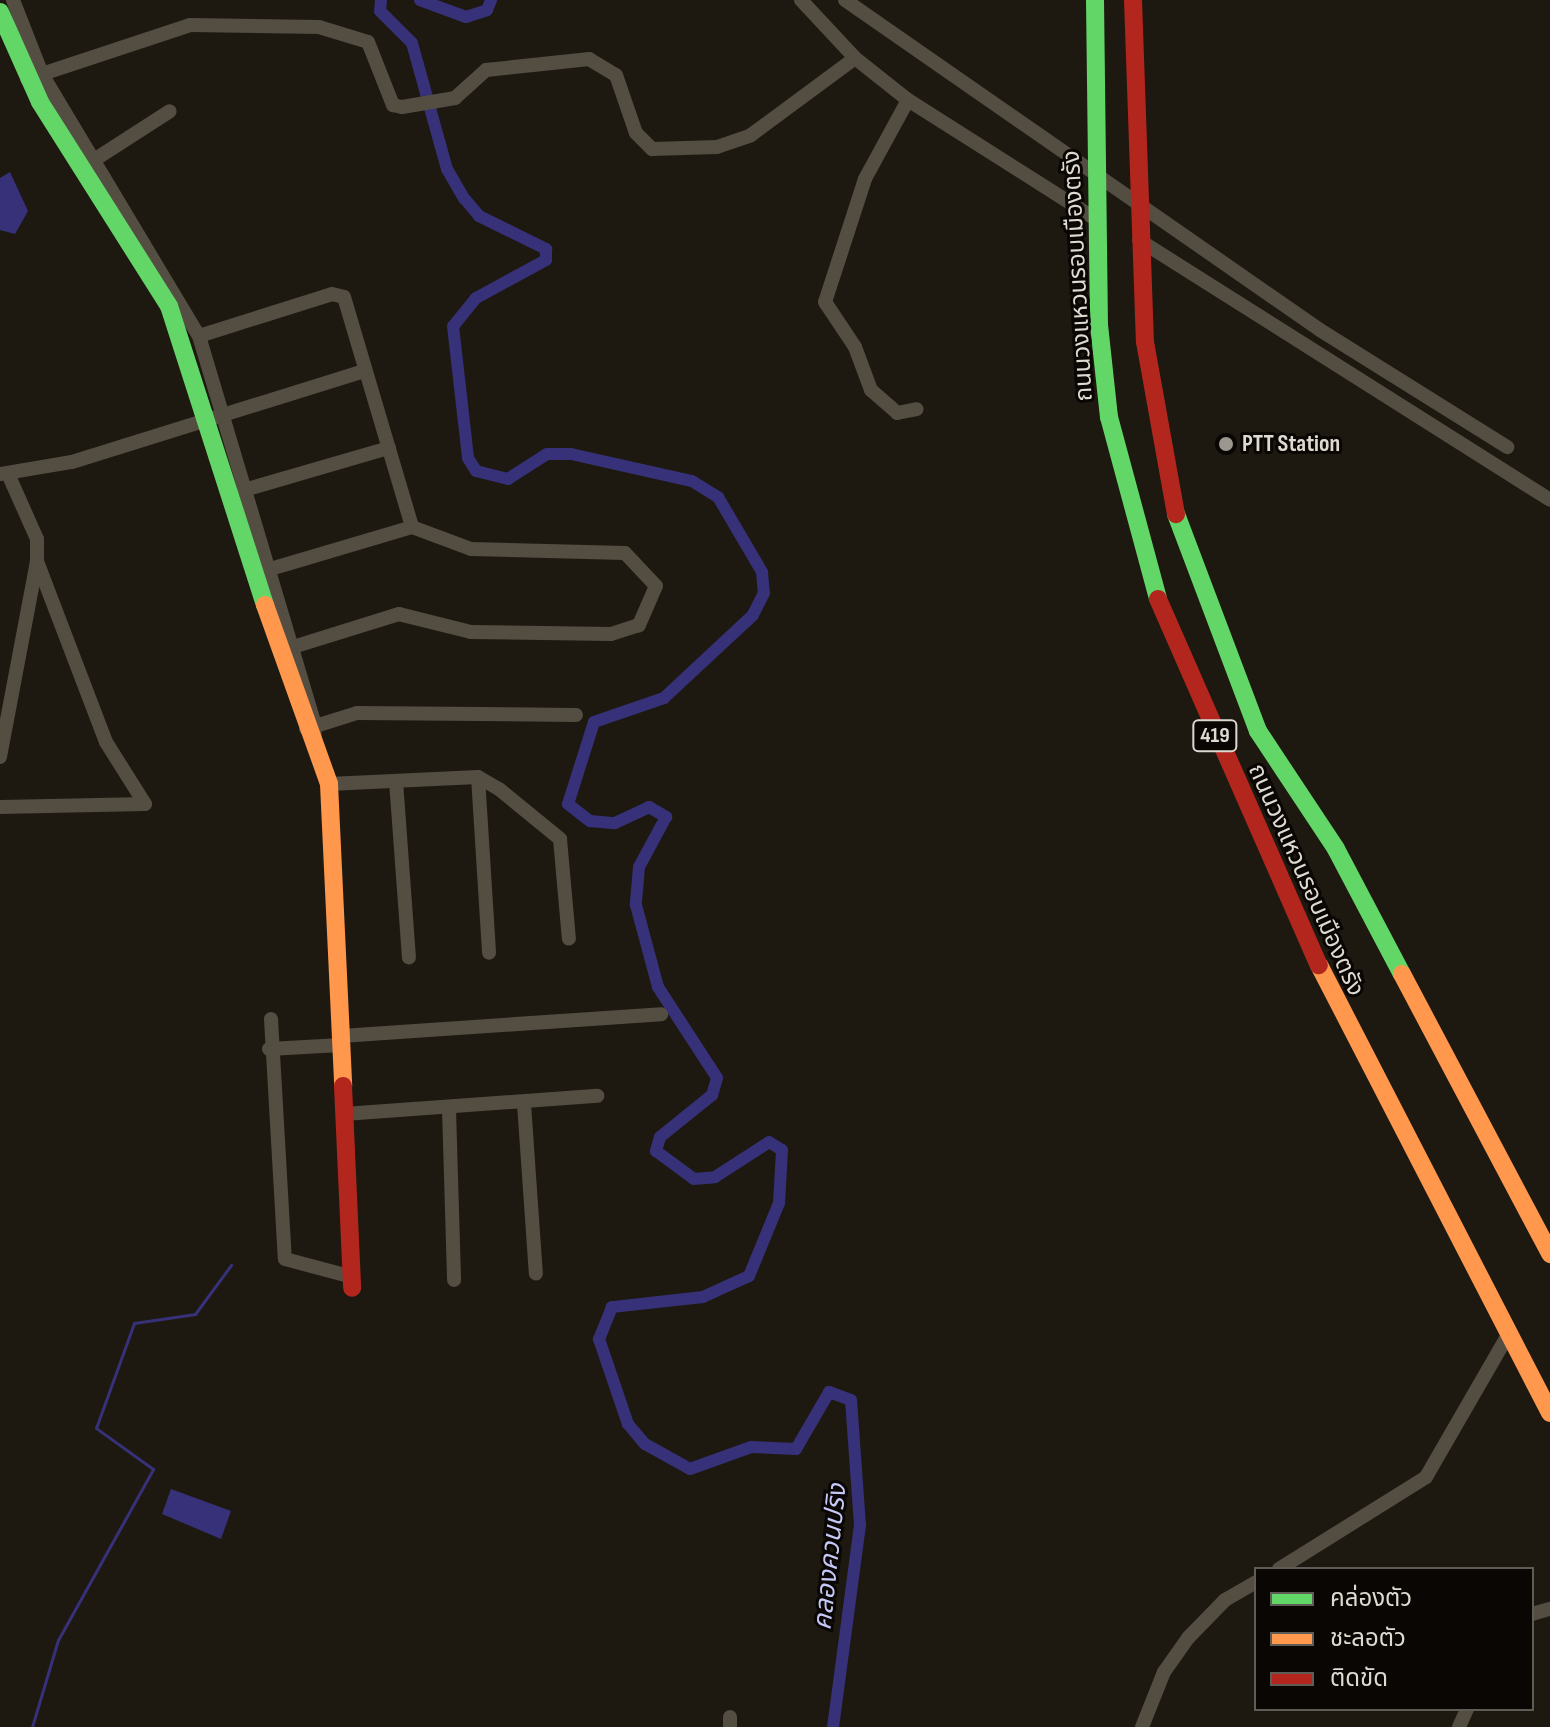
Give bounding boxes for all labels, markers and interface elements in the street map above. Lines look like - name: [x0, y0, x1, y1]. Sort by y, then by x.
- street label: ถนนวงแหวนรอบเมืองตรัง: [1057, 150, 1099, 402]
- place label: PTT Station: [1242, 430, 1340, 458]
- marker: PTT Station: [1217, 435, 1235, 453]
- road number: 419: [1191, 718, 1239, 754]
- street label: ถนนวงแหวนรอบเมืองตรัง: [1242, 759, 1370, 1001]
- water label: คลองควนปริง: [808, 1482, 854, 1632]
- legend: [1254, 1567, 1534, 1711]
- text: คล่องตัว: [1330, 1584, 1412, 1613]
- text: ชะลอตัว: [1330, 1624, 1406, 1653]
- text: ติดขัด: [1330, 1664, 1388, 1693]

